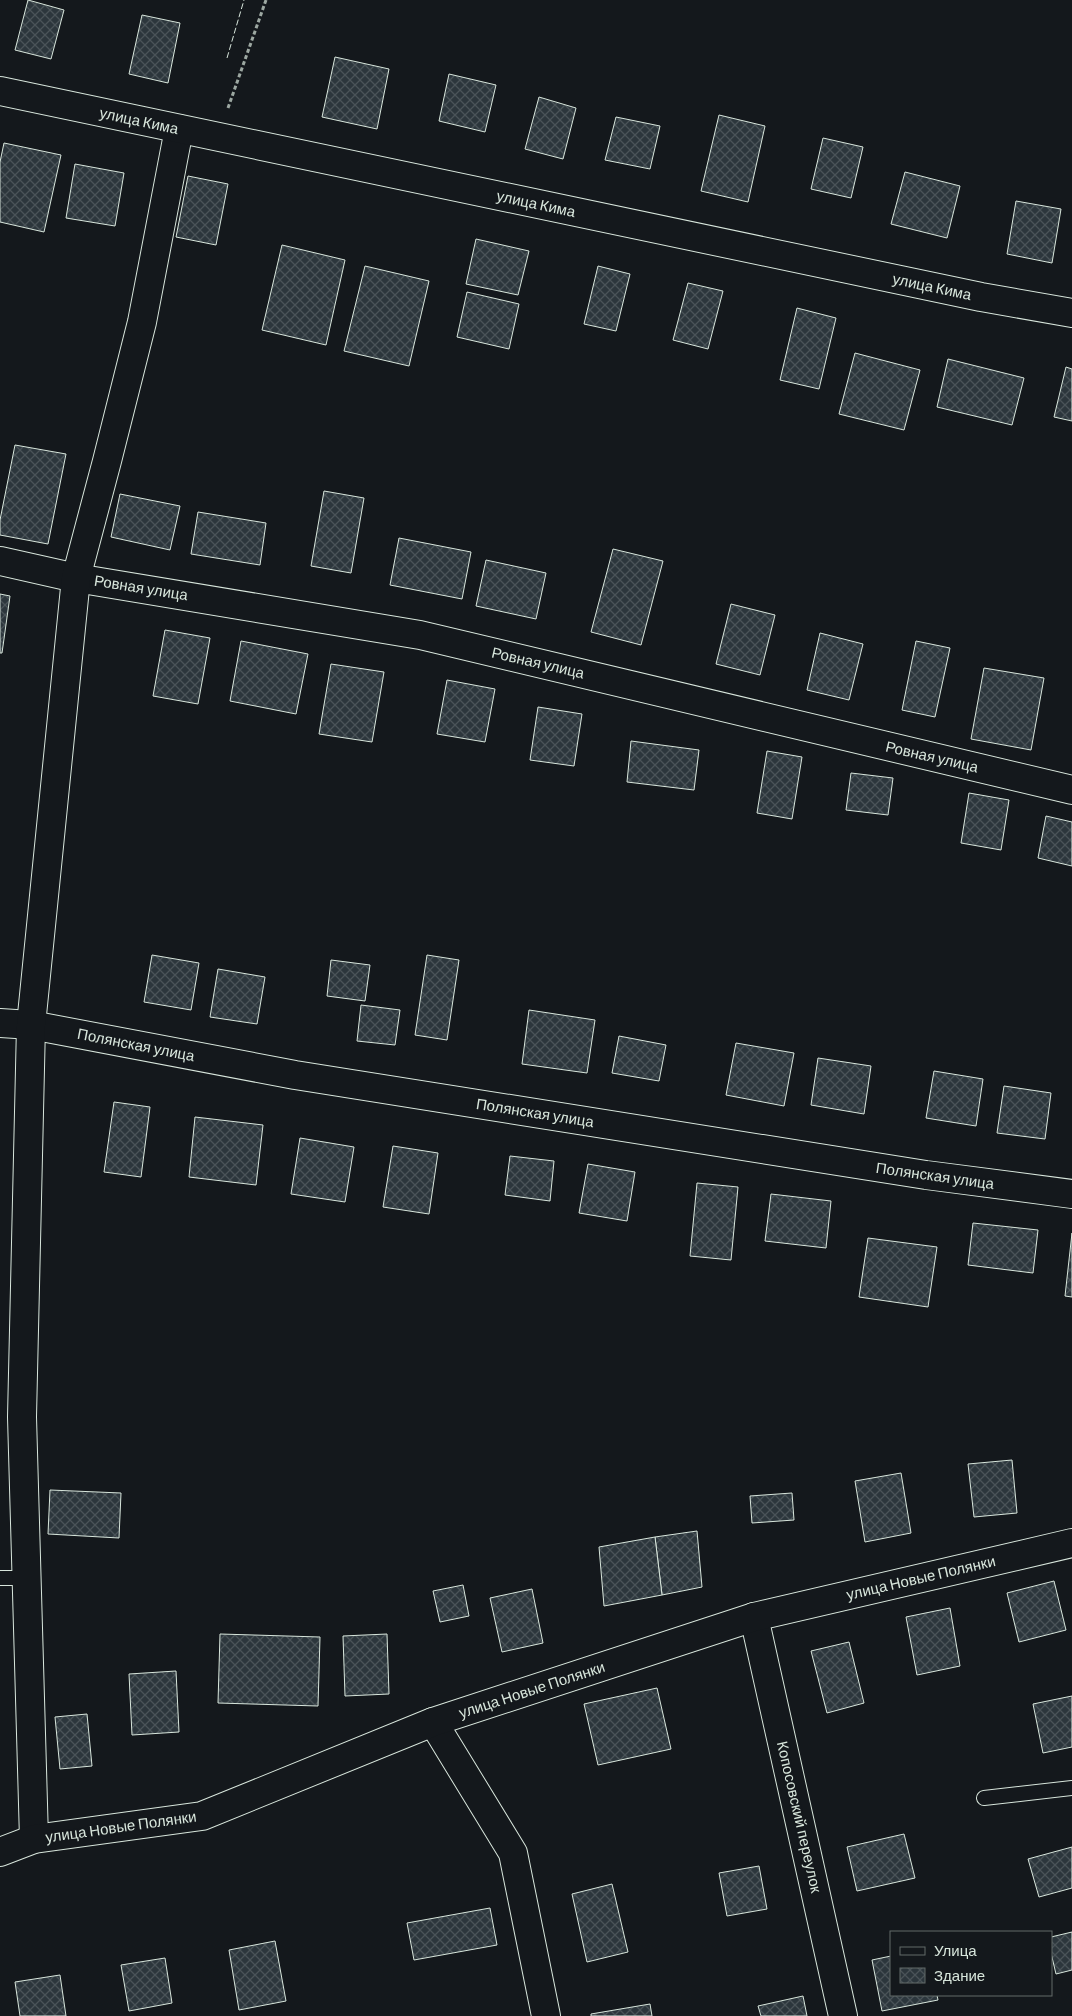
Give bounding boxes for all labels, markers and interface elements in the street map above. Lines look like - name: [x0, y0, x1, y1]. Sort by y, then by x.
- street label: улица Кима: [98, 103, 181, 137]
- street label: улица Кима: [495, 186, 578, 220]
- street label: улица Кима: [891, 269, 974, 303]
- street label: Ровная улица: [93, 571, 190, 603]
- street label: Ровная улица: [490, 643, 587, 682]
- street label: Ровная улица: [884, 737, 981, 776]
- street label: Полянская улица: [76, 1024, 197, 1064]
- street label: Полянская улица: [475, 1094, 596, 1130]
- street label: Полянская улица: [875, 1158, 996, 1192]
- street label: улица Новые Полянки: [845, 1551, 997, 1603]
- street label: улица Новые Полянки: [456, 1657, 607, 1721]
- street label: Копосовский переулок: [774, 1739, 826, 1895]
- street label: улица Новые Полянки: [44, 1806, 198, 1846]
- legend: [890, 1931, 1052, 1996]
- text: Улица: [934, 1941, 977, 1959]
- text: Здание: [934, 1966, 985, 1984]

